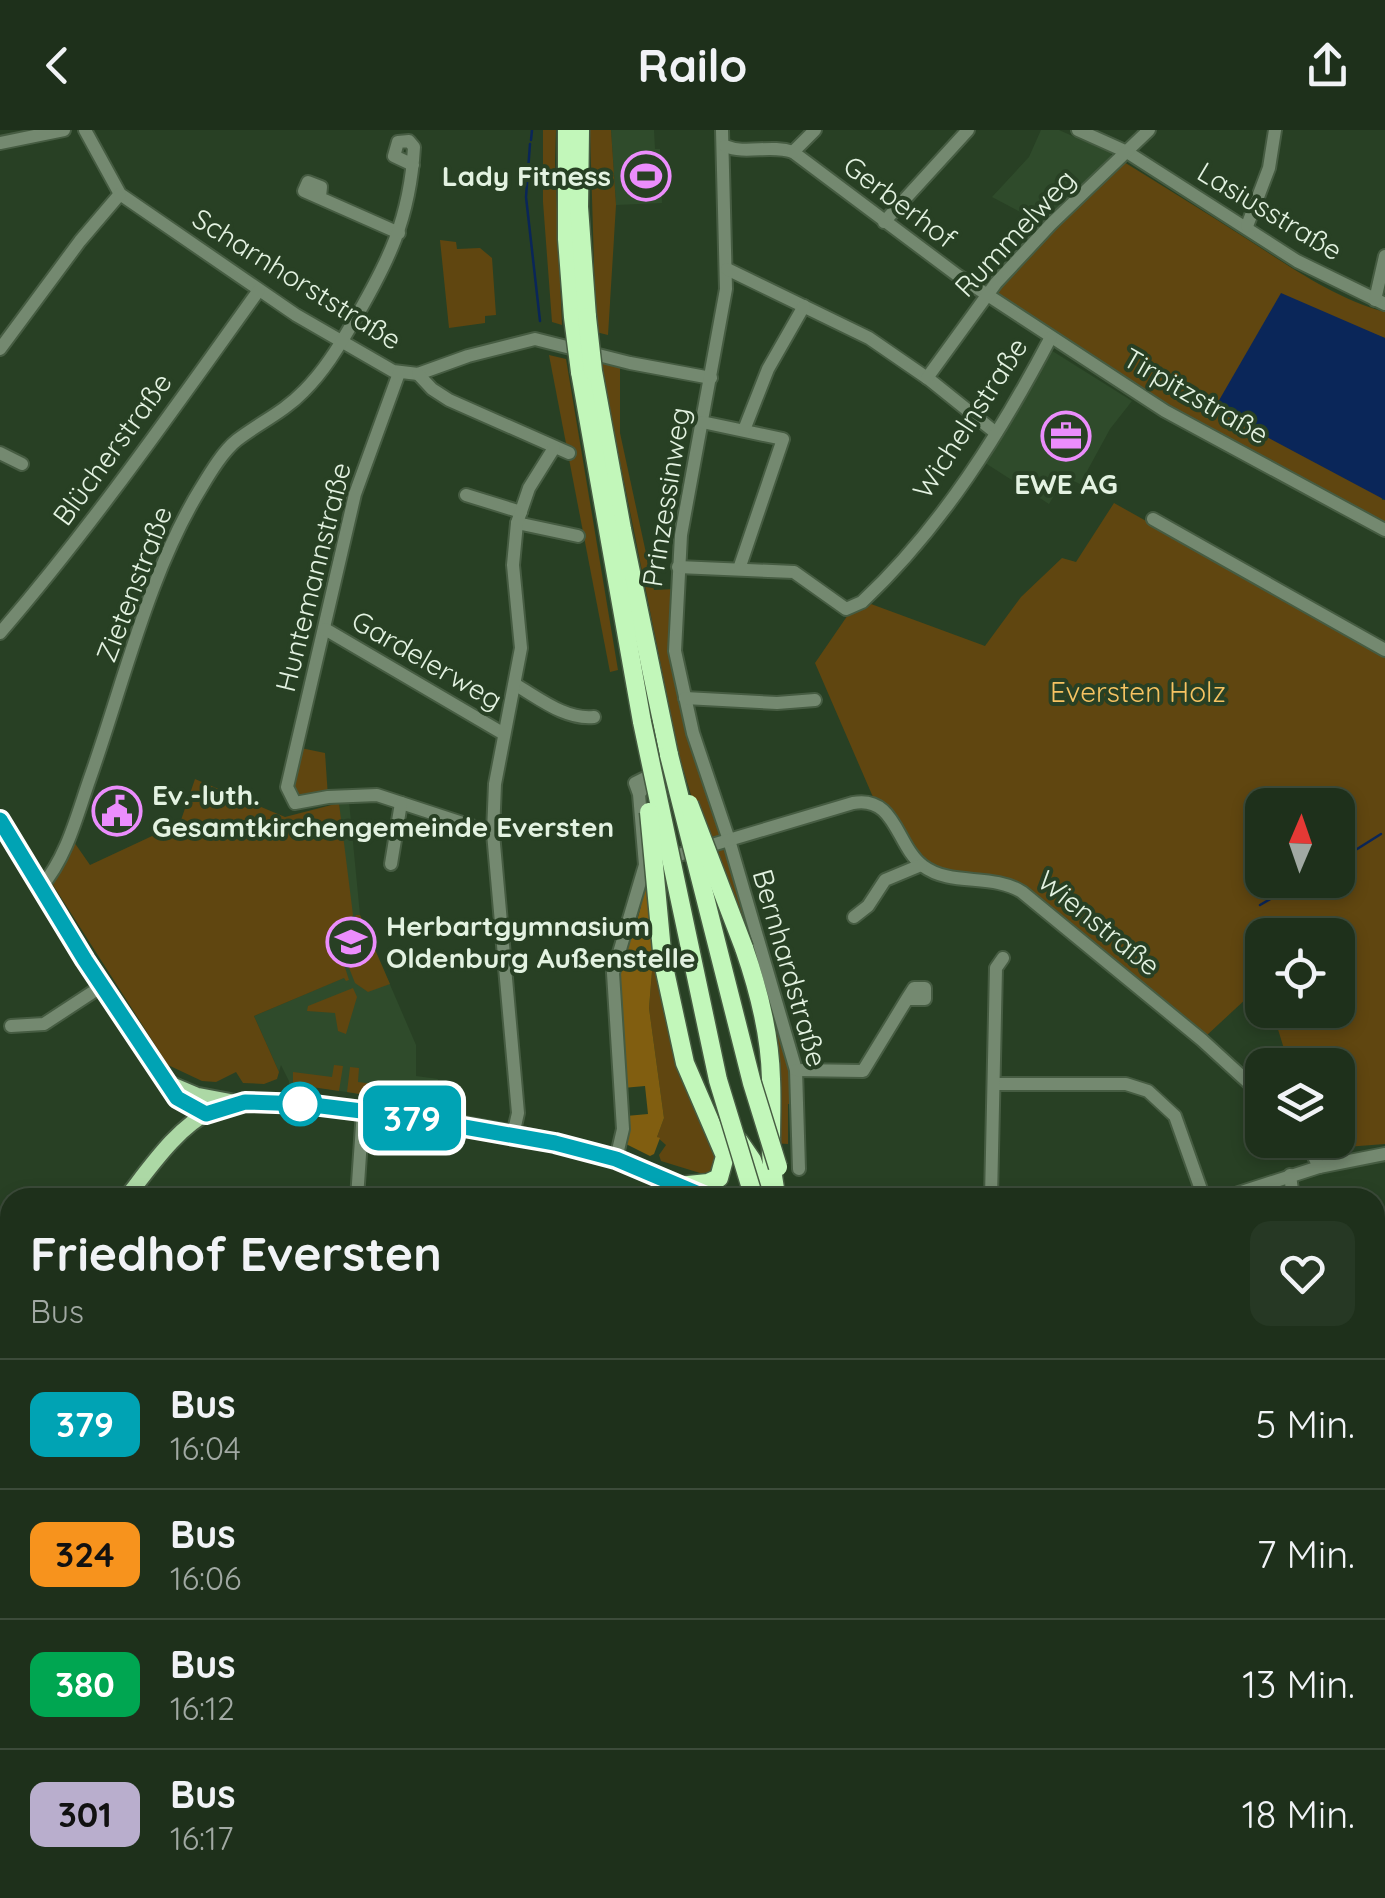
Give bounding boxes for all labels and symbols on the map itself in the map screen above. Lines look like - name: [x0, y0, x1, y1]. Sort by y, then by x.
- street label: Gerberhof: [837, 148, 964, 255]
- sports icon: Lady Fitness: [620, 150, 672, 202]
- street label: Lasiusstraße: [1191, 154, 1349, 268]
- place label: Lady Fitness: [442, 158, 611, 193]
- street label: Rummelweg: [947, 162, 1083, 304]
- street label: Scharnhorststraße: [186, 200, 408, 357]
- street label: Wichelnstraße: [905, 331, 1035, 505]
- street label: Tirpitzstraße: [1117, 340, 1275, 451]
- street label: Blücherstraße: [44, 366, 179, 532]
- street label: Prinzessinweg: [634, 405, 697, 589]
- office icon: EWE AG: [1040, 410, 1092, 462]
- street label: Huntemannstraße: [267, 459, 358, 695]
- place label: EWE AG: [1014, 466, 1118, 501]
- street label: Zietenstraße: [88, 501, 179, 667]
- street label: Gardelerweg: [346, 602, 509, 717]
- park label: Eversten Holz: [1050, 674, 1226, 709]
- place label: Ev.-luth. Gesamtkirchengemeinde Eversten: [152, 777, 614, 844]
- public building icon: Ev.-luth. Gesamtkirchengemeinde Eversten: [91, 785, 143, 837]
- north arrow: [1245, 788, 1355, 898]
- street label: Wienstraße: [1031, 862, 1168, 983]
- street label: Bernhardstraße: [746, 865, 835, 1071]
- place label: Herbartgymnasium Oldenburg Außenstelle: [386, 908, 695, 975]
- school or university icon: Herbartgymnasium Oldenburg Außenstelle: [325, 916, 377, 968]
- unlabelled marker: [279, 1083, 321, 1125]
- line badge: 379: [354, 1086, 470, 1150]

